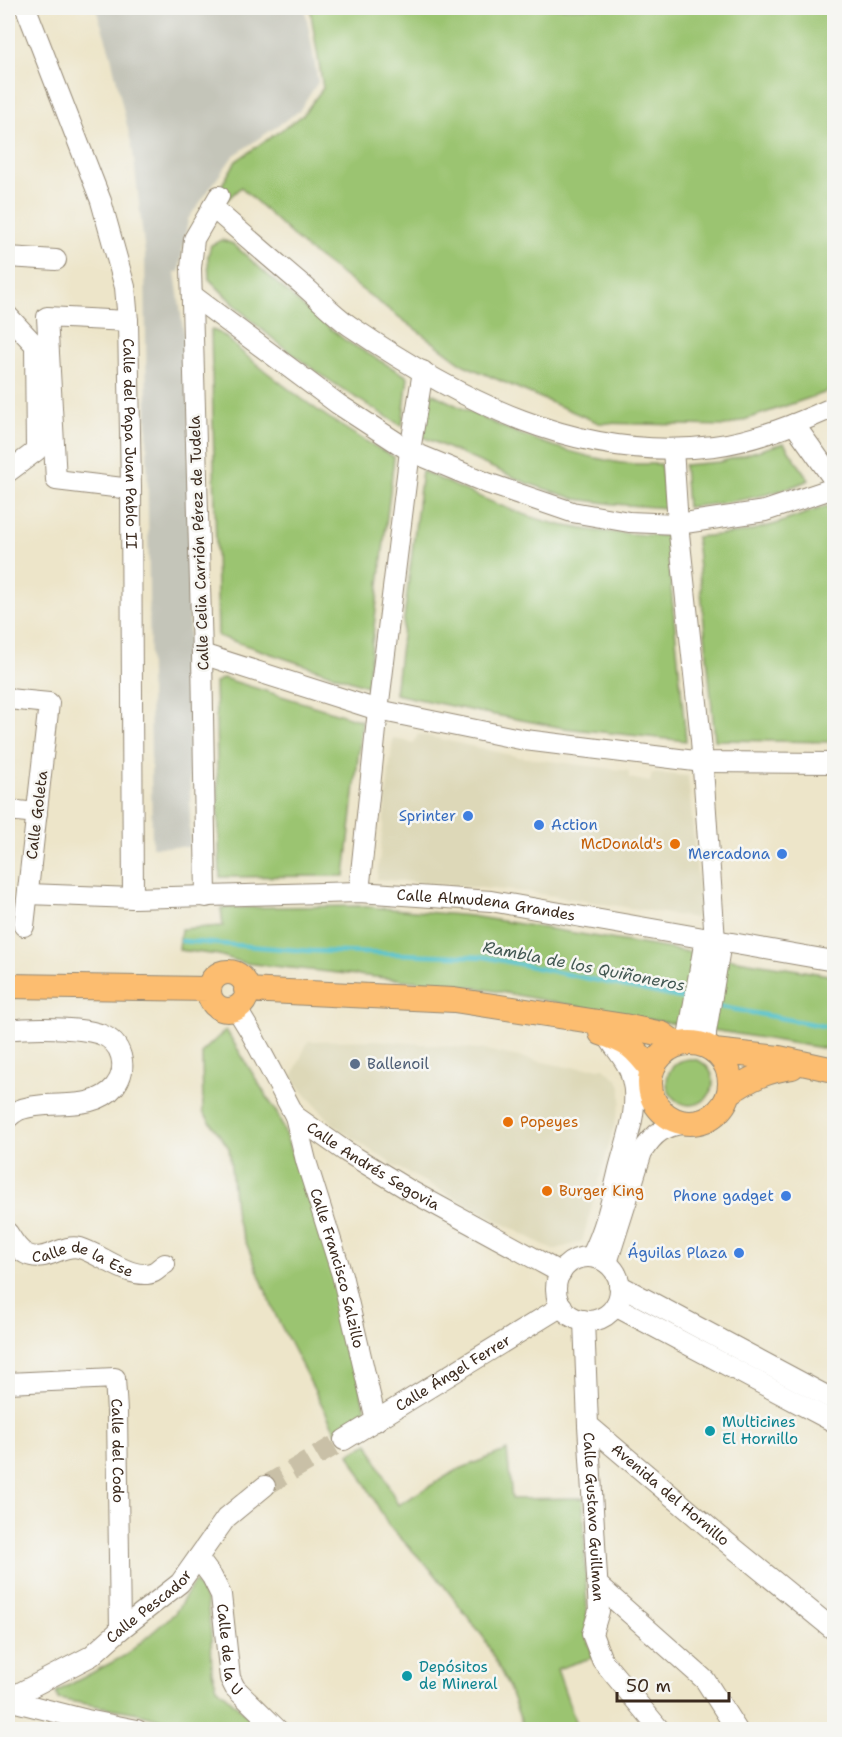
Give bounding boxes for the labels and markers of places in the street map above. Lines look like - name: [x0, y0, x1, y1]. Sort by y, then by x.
- place label: Sprinter: [399, 806, 456, 826]
- marker: Sprinter: [461, 809, 475, 823]
- place label: Action: [551, 815, 598, 835]
- marker: Action: [532, 818, 546, 832]
- place label: McDonald's: [581, 834, 663, 854]
- marker: McDonald's: [668, 837, 682, 851]
- place label: Mercadona: [688, 844, 771, 864]
- marker: Mercadona: [775, 847, 789, 861]
- place label: Ballenoil: [367, 1054, 429, 1074]
- marker: Ballenoil: [348, 1057, 362, 1071]
- place label: Popeyes: [520, 1112, 578, 1132]
- marker: Popeyes: [501, 1115, 515, 1129]
- place label: Burger King: [559, 1181, 644, 1201]
- marker: Burger King: [540, 1184, 554, 1198]
- place label: Phone gadget: [673, 1186, 774, 1206]
- marker: Phone gadget: [779, 1189, 793, 1203]
- place label: Águilas Plaza: [628, 1242, 728, 1263]
- marker: Águilas Plaza: [732, 1246, 746, 1260]
- place label: Multicines El Hornillo: [722, 1412, 798, 1449]
- marker: Multicines El Hornillo: [703, 1424, 717, 1438]
- place label: Depósitos de Mineral: [419, 1657, 498, 1694]
- marker: Depósitos de Mineral: [400, 1669, 414, 1683]

